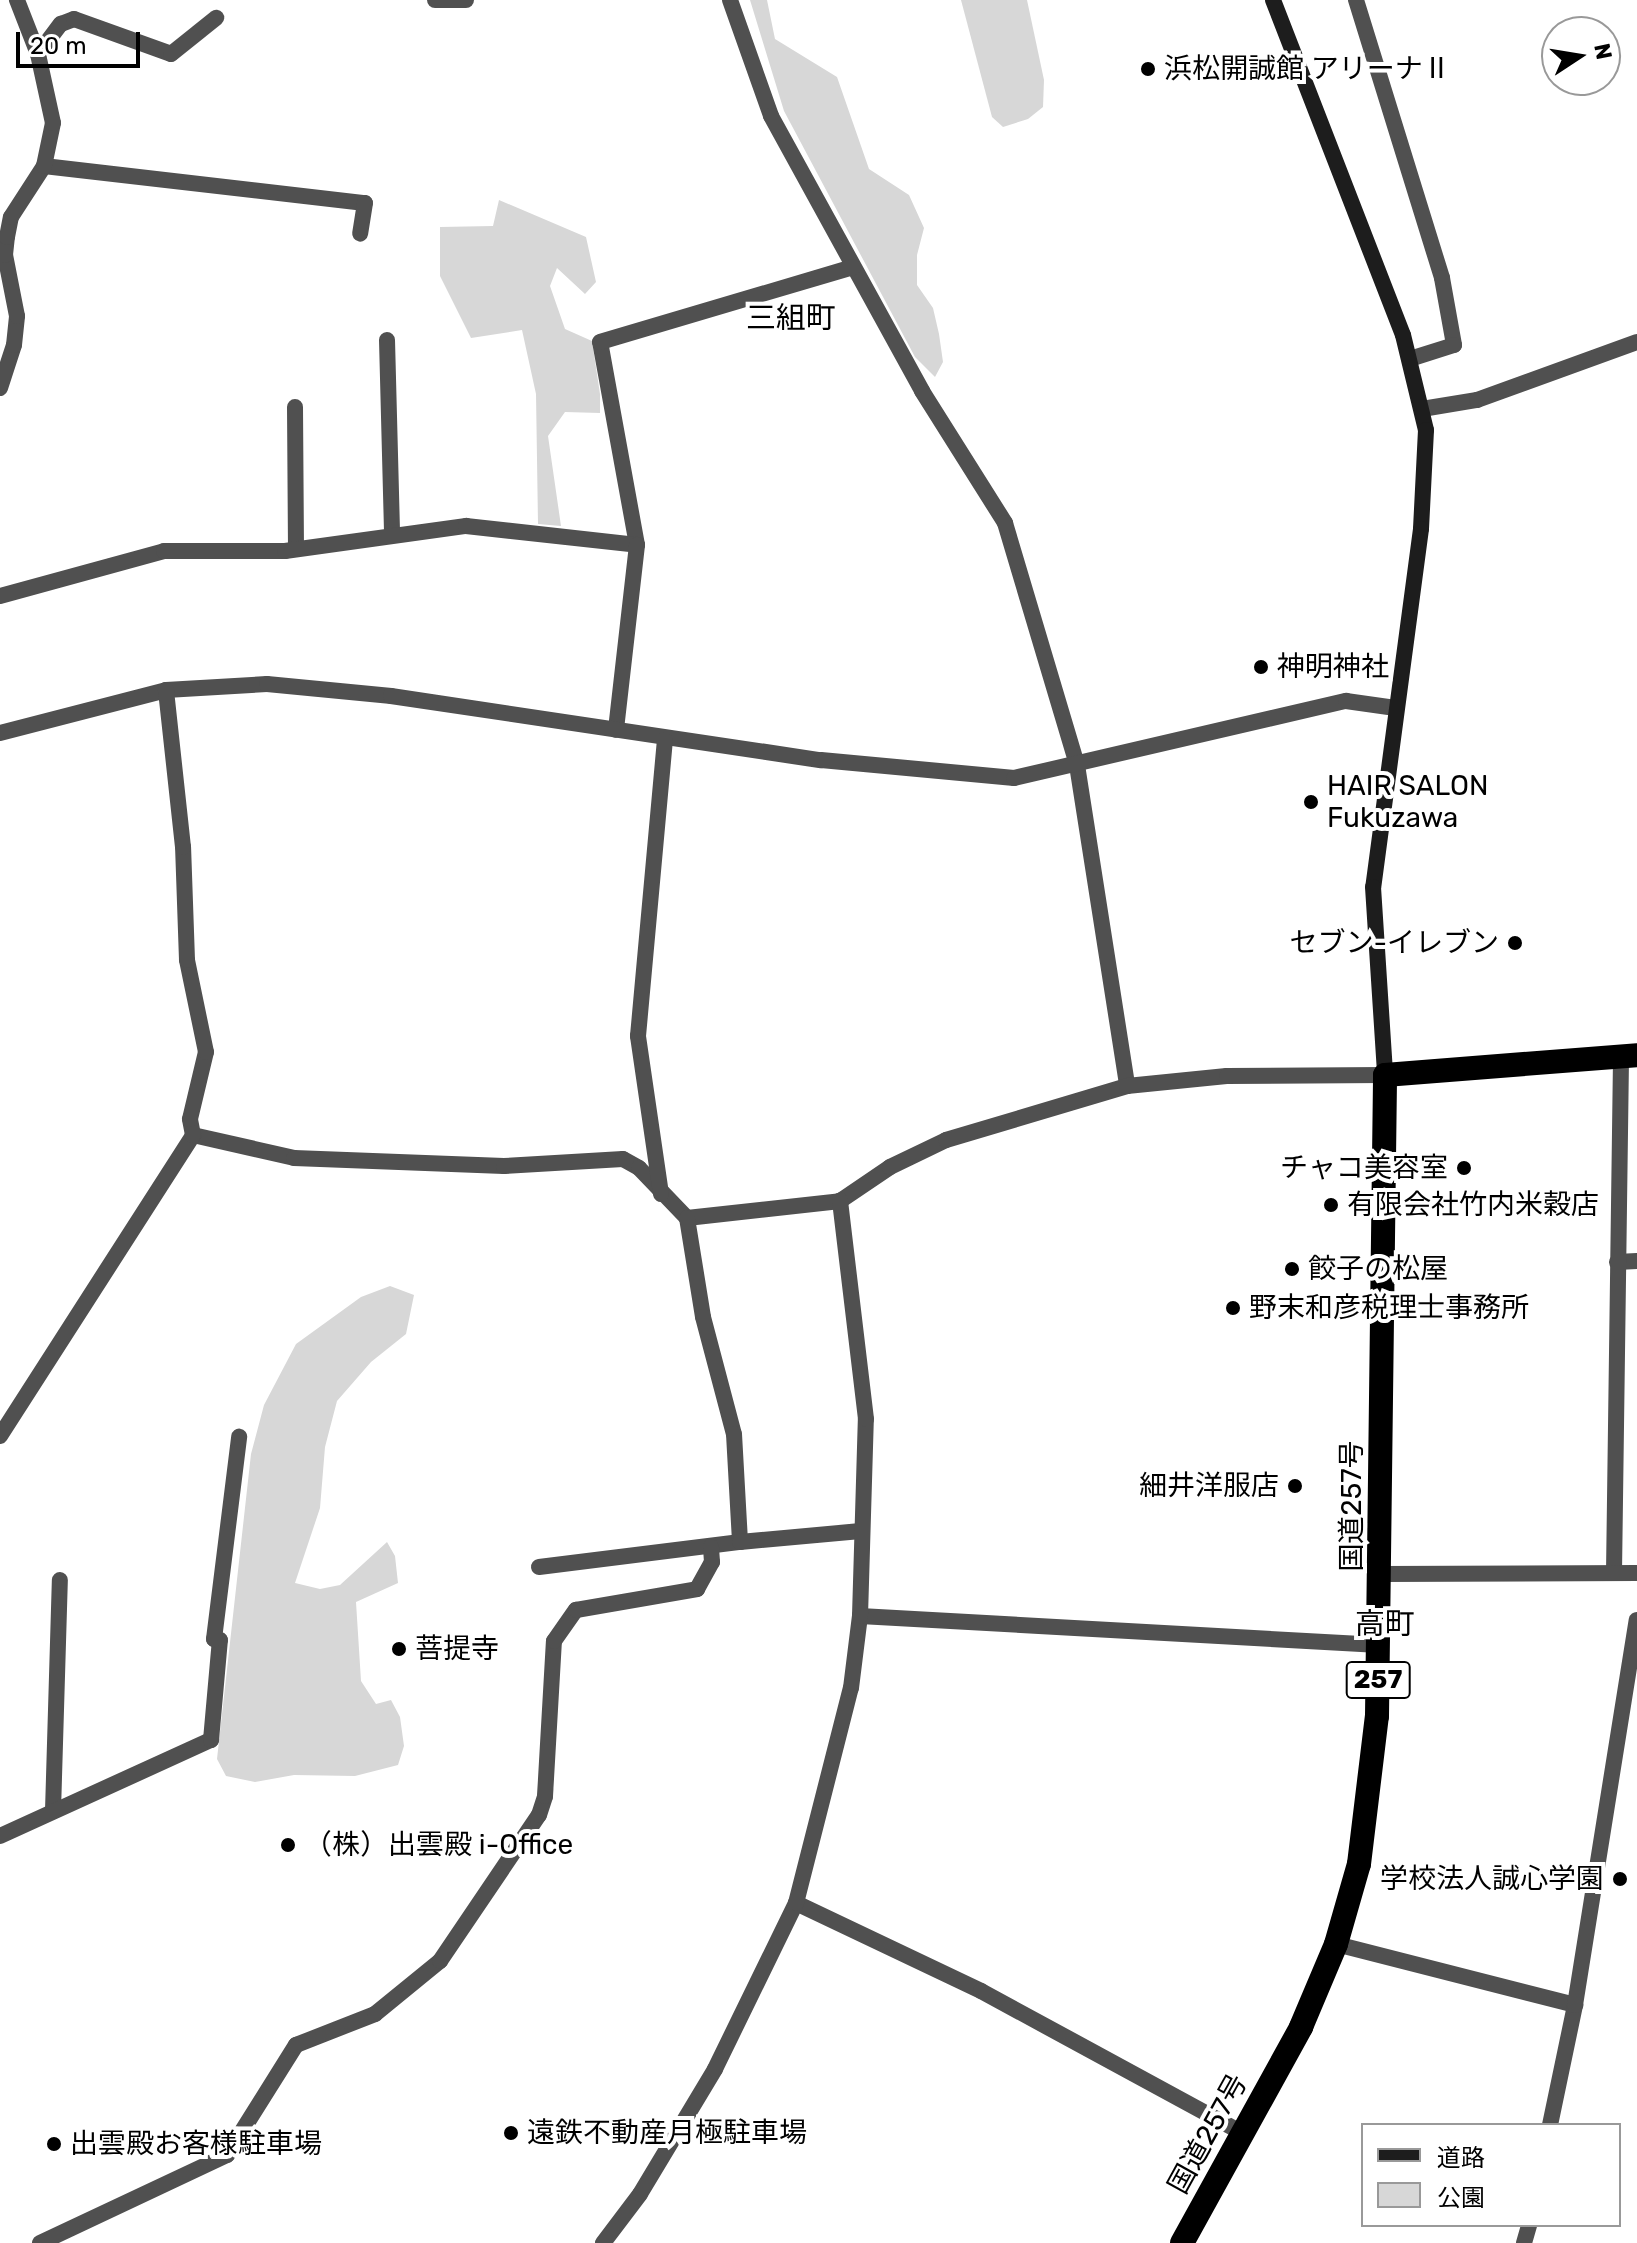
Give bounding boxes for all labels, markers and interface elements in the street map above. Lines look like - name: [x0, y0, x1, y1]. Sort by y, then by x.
- scale bar: [20, 16, 144, 66]
- north arrow: [1541, 16, 1621, 96]
- text: 20 m: [30, 32, 87, 60]
- text: N: [1588, 41, 1618, 62]
- place label: 浜松開誠館 アリーナⅡ: [1164, 52, 1451, 86]
- marker: 浜松開誠館 アリーナⅡ: [1139, 60, 1157, 78]
- district label: 三組町: [746, 300, 836, 336]
- place label: 神明神社: [1277, 650, 1389, 684]
- marker: 神明神社: [1252, 658, 1270, 676]
- place label: HAIR SALON Fukuzawa: [1327, 769, 1488, 835]
- marker: HAIR SALON Fukuzawa: [1302, 793, 1320, 811]
- place label: セブン-イレブン: [1289, 926, 1499, 960]
- marker: セブン-イレブン: [1506, 934, 1524, 952]
- place label: チャコ美容室: [1280, 1151, 1448, 1185]
- marker: チャコ美容室: [1455, 1159, 1473, 1177]
- place label: 有限会社竹内米穀店: [1347, 1188, 1599, 1222]
- marker: 有限会社竹内米穀店: [1322, 1196, 1340, 1214]
- place label: 餃子の松屋: [1308, 1252, 1448, 1286]
- marker: 餃子の松屋: [1283, 1260, 1301, 1278]
- place label: 野末和彦税理士事務所: [1249, 1291, 1529, 1325]
- marker: 野末和彦税理士事務所: [1224, 1299, 1242, 1317]
- street label: 国道257号: [1335, 1440, 1369, 1572]
- place label: 細井洋服店: [1139, 1469, 1279, 1503]
- marker: 細井洋服店: [1286, 1477, 1304, 1495]
- district label: 高町: [1355, 1606, 1415, 1642]
- place label: 菩提寺: [415, 1632, 499, 1666]
- marker: 菩提寺: [390, 1640, 408, 1658]
- road number: 257: [1344, 1658, 1412, 1702]
- place label: （株）出雲殿 i-Office: [304, 1828, 573, 1862]
- marker: （株）出雲殿 i-Office: [279, 1836, 297, 1854]
- place label: 学校法人誠心学園: [1380, 1862, 1604, 1896]
- marker: 学校法人誠心学園: [1611, 1870, 1629, 1888]
- street label: 国道257号: [1161, 2068, 1255, 2200]
- place label: 遠鉄不動産月極駐車場: [527, 2116, 807, 2150]
- legend: [1361, 2123, 1621, 2227]
- marker: 遠鉄不動産月極駐車場: [502, 2124, 520, 2142]
- place label: 出雲殿お客様駐車場: [70, 2127, 322, 2161]
- marker: 出雲殿お客様駐車場: [45, 2135, 63, 2153]
- text: 道路: [1437, 2144, 1485, 2172]
- text: 公園: [1437, 2184, 1485, 2212]

